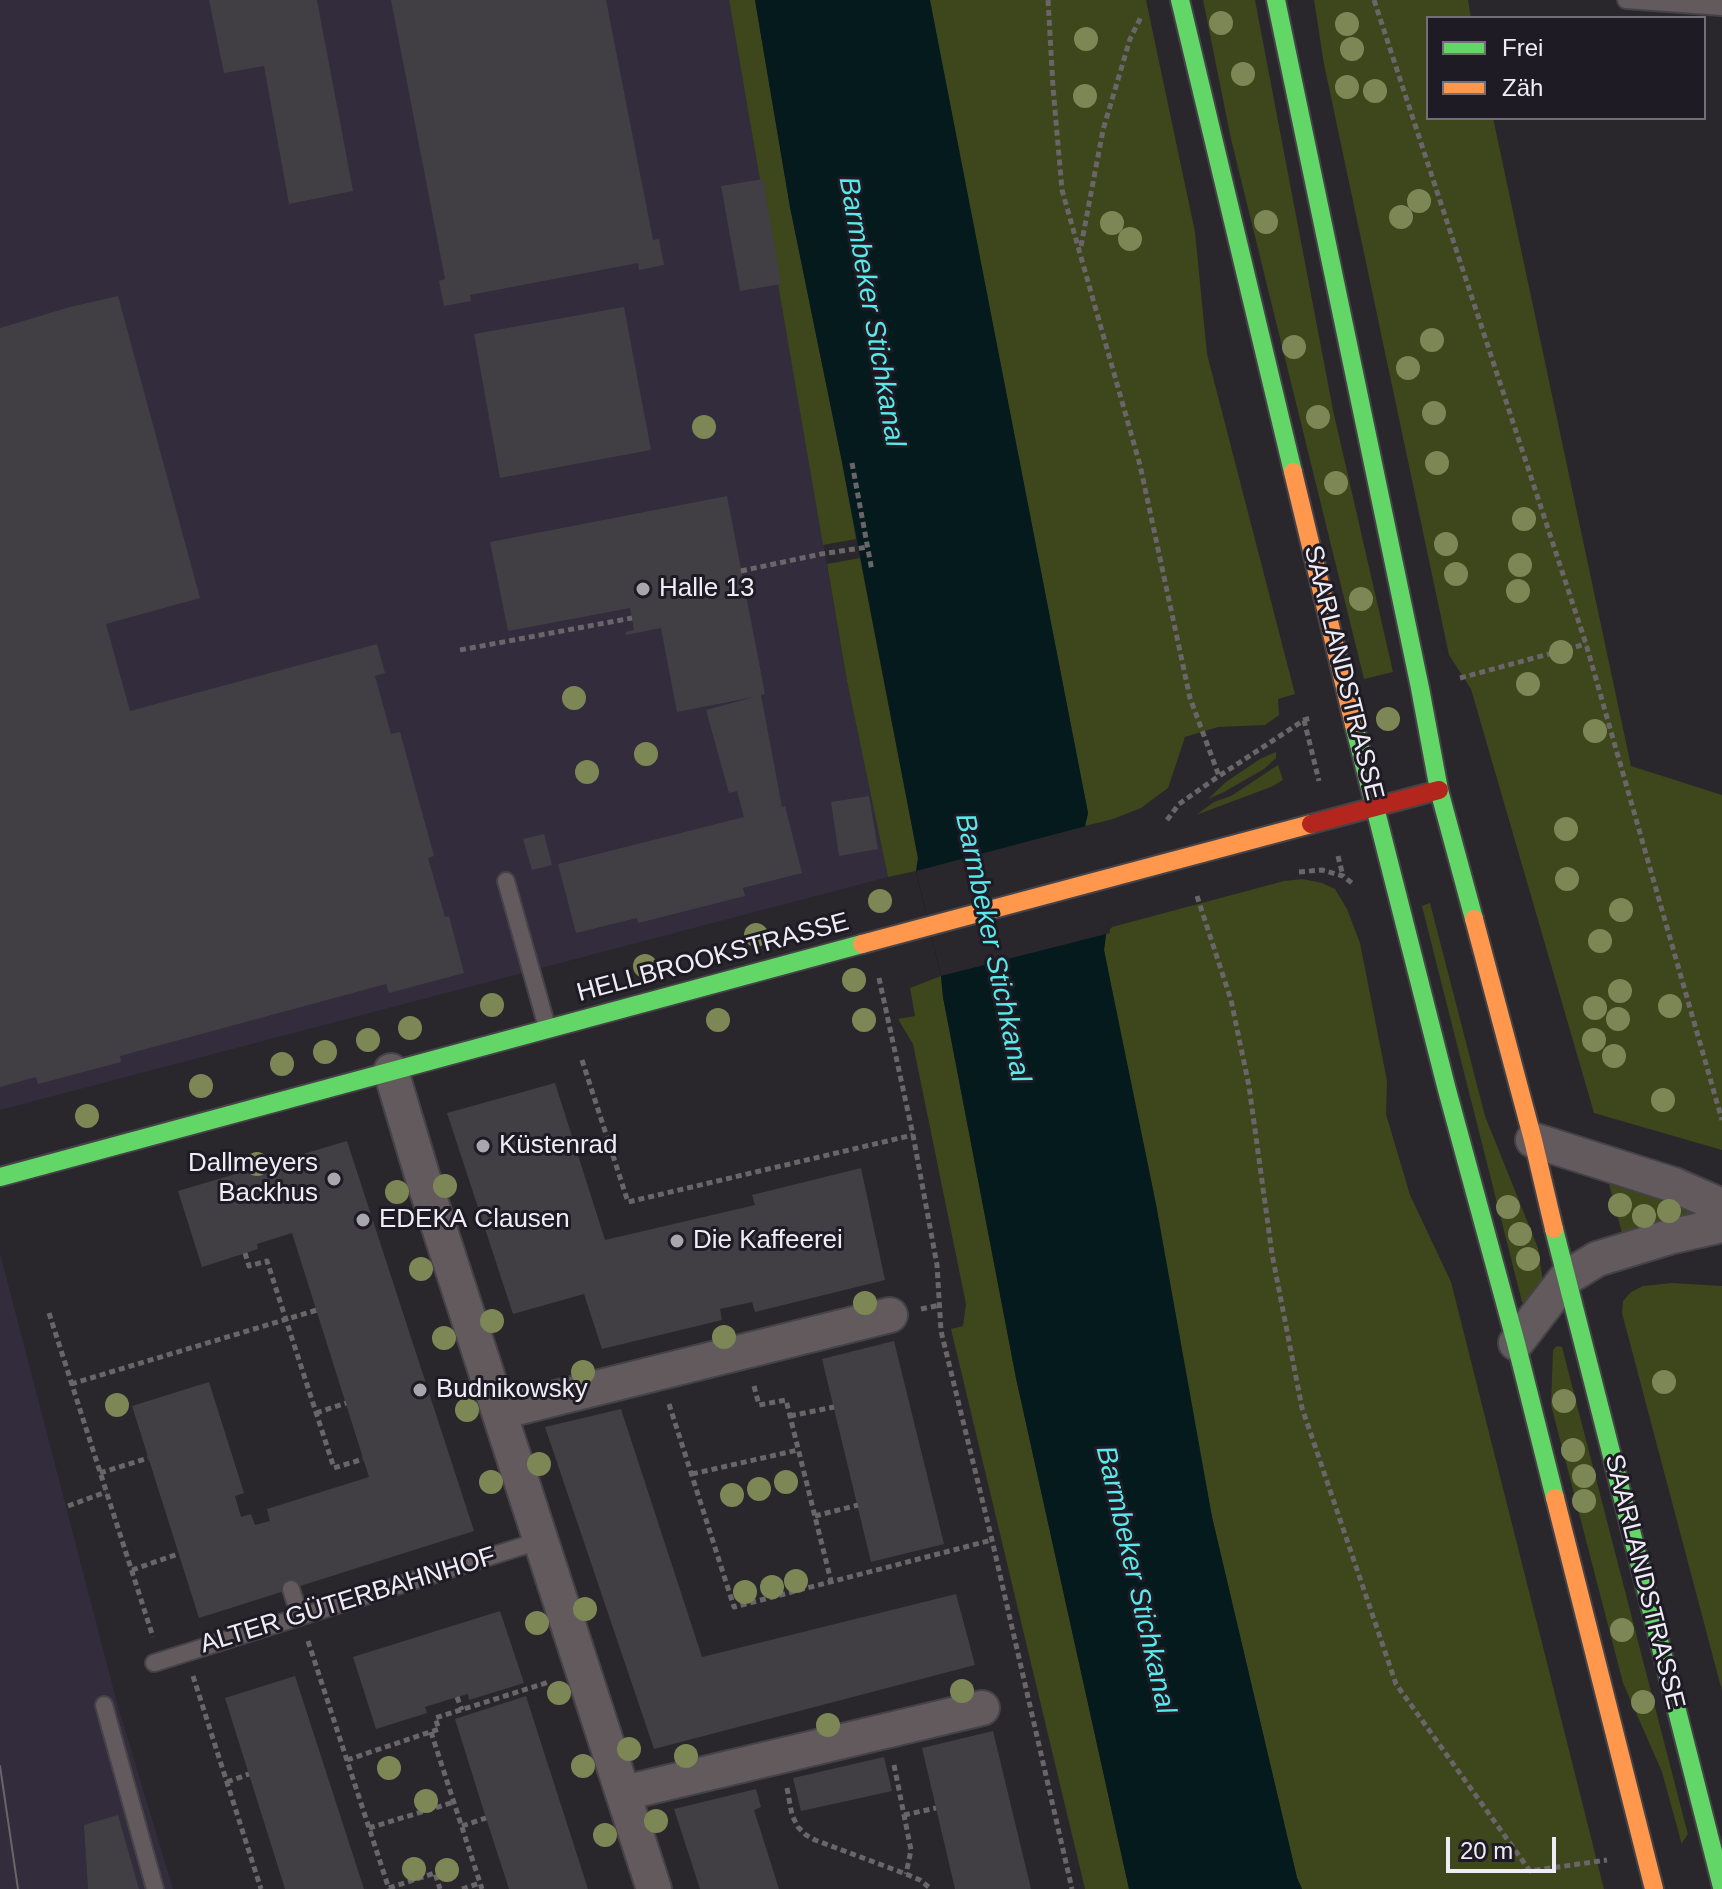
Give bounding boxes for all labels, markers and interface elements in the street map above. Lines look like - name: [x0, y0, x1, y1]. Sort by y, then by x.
- legend: [1426, 16, 1706, 120]
- text: Frei: [1502, 34, 1543, 61]
- text: Zäh: [1502, 74, 1543, 101]
- water label: Barmbeker Stichkanal: [831, 174, 911, 450]
- street label: SAARLANDSTRASSE: [1296, 542, 1390, 804]
- place label: Halle 13: [659, 573, 754, 605]
- marker: Halle 13: [634, 580, 652, 598]
- water label: Barmbeker Stichkanal: [947, 811, 1037, 1085]
- street label: HELLBROOKSTRASSE: [574, 907, 852, 1009]
- place label: Küstenrad: [499, 1130, 618, 1162]
- marker: Küstenrad: [474, 1137, 492, 1155]
- place label: Dallmeyers Backhus: [188, 1148, 318, 1210]
- marker: Dallmeyers Backhus: [325, 1170, 343, 1188]
- place label: EDEKA Clausen: [379, 1204, 570, 1236]
- marker: EDEKA Clausen: [354, 1211, 372, 1229]
- place label: Die Kaffeerei: [693, 1225, 843, 1257]
- marker: Die Kaffeerei: [668, 1232, 686, 1250]
- place label: Budnikowsky: [436, 1374, 588, 1406]
- marker: Budnikowsky: [411, 1381, 429, 1399]
- water label: Barmbeker Stichkanal: [1088, 1443, 1182, 1717]
- street label: SAARLANDSTRASSE: [1597, 1451, 1691, 1713]
- street label: ALTER GÜTERBAHNHOF: [197, 1541, 499, 1661]
- scale bar: [1450, 1821, 1560, 1871]
- text: 20 m: [1460, 1837, 1513, 1864]

